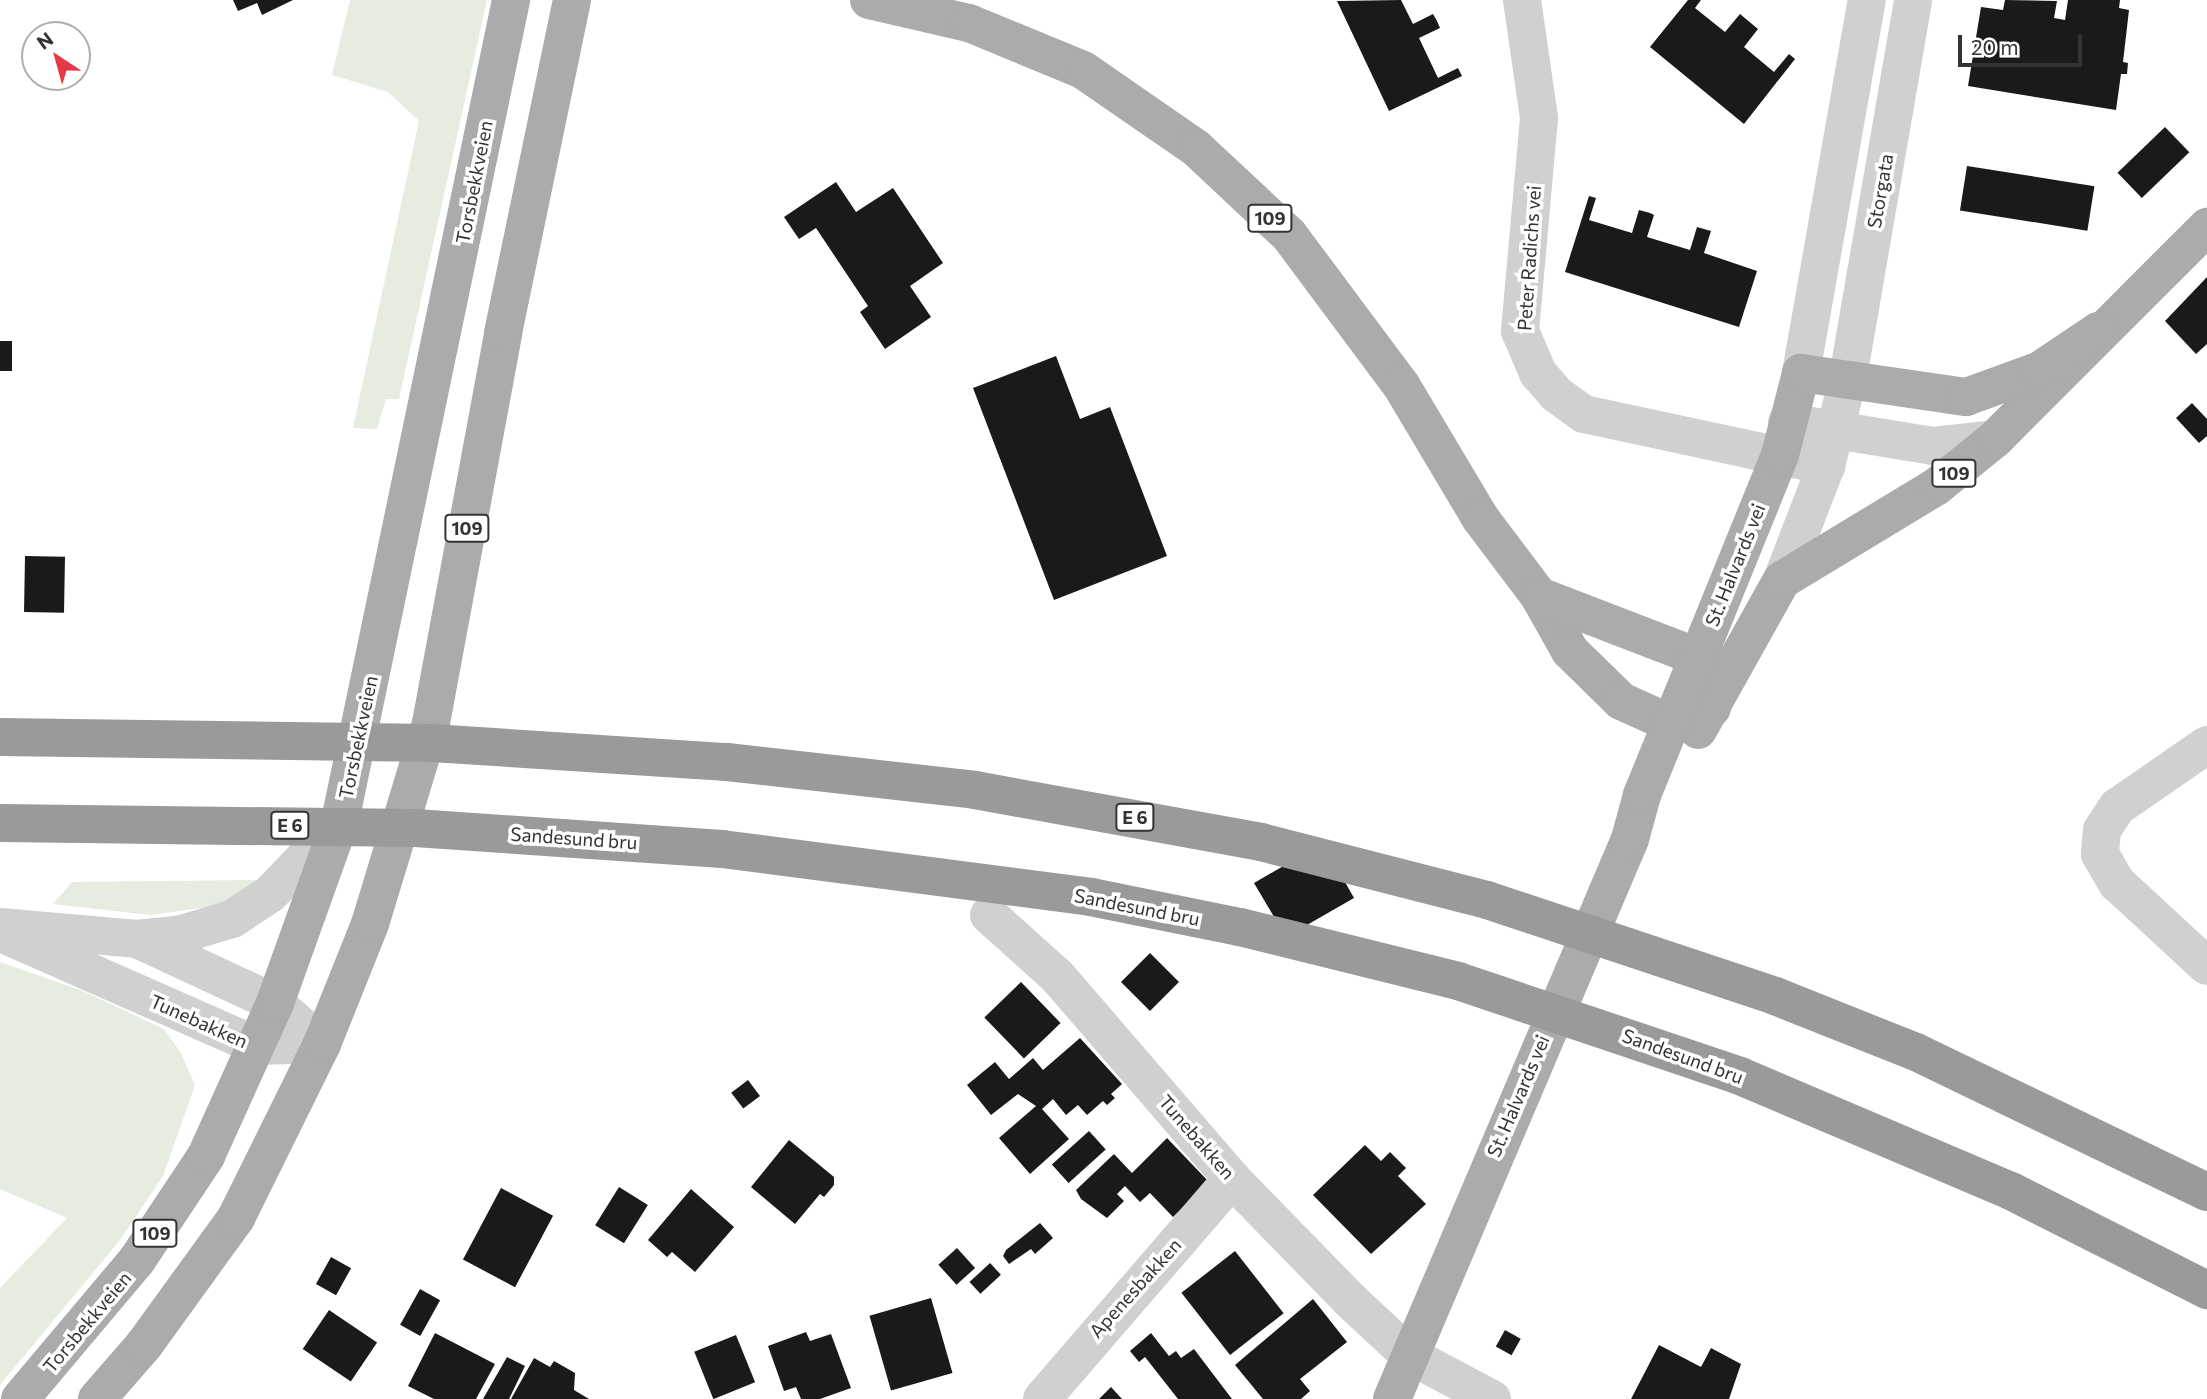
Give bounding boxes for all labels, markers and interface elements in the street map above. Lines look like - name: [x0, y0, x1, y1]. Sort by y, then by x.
- north arrow: [21, 21, 91, 91]
- scale bar: [1962, 21, 2086, 65]
- text: N: [32, 27, 57, 54]
- text: 20 m: [1971, 34, 2019, 59]
- street label: Torsbekkveien: [451, 118, 497, 246]
- street label: Storgata: [1862, 152, 1898, 230]
- street label: Peter Radichs vei: [1513, 185, 1545, 331]
- road number: 109: [1247, 204, 1293, 232]
- road number: 109: [1931, 458, 1977, 488]
- street label: St. Halvards vei: [1700, 500, 1770, 630]
- road number: 109: [444, 514, 490, 542]
- street label: Torsbekkveien: [334, 673, 382, 801]
- road number: E 6: [1114, 802, 1156, 832]
- road number: E 6: [269, 810, 311, 840]
- street label: Sandesund bru: [510, 822, 638, 854]
- street label: Sandesund bru: [1072, 884, 1202, 930]
- street label: Tunebakken: [147, 989, 251, 1053]
- street label: Sandesund bru: [1619, 1024, 1747, 1088]
- street label: St. Halvards vei: [1482, 1032, 1554, 1160]
- street label: Tunebakken: [1154, 1090, 1240, 1184]
- road number: 109: [132, 1218, 178, 1248]
- street label: Apenesbakken: [1084, 1233, 1186, 1343]
- street label: Torsbekkveien: [38, 1267, 136, 1377]

